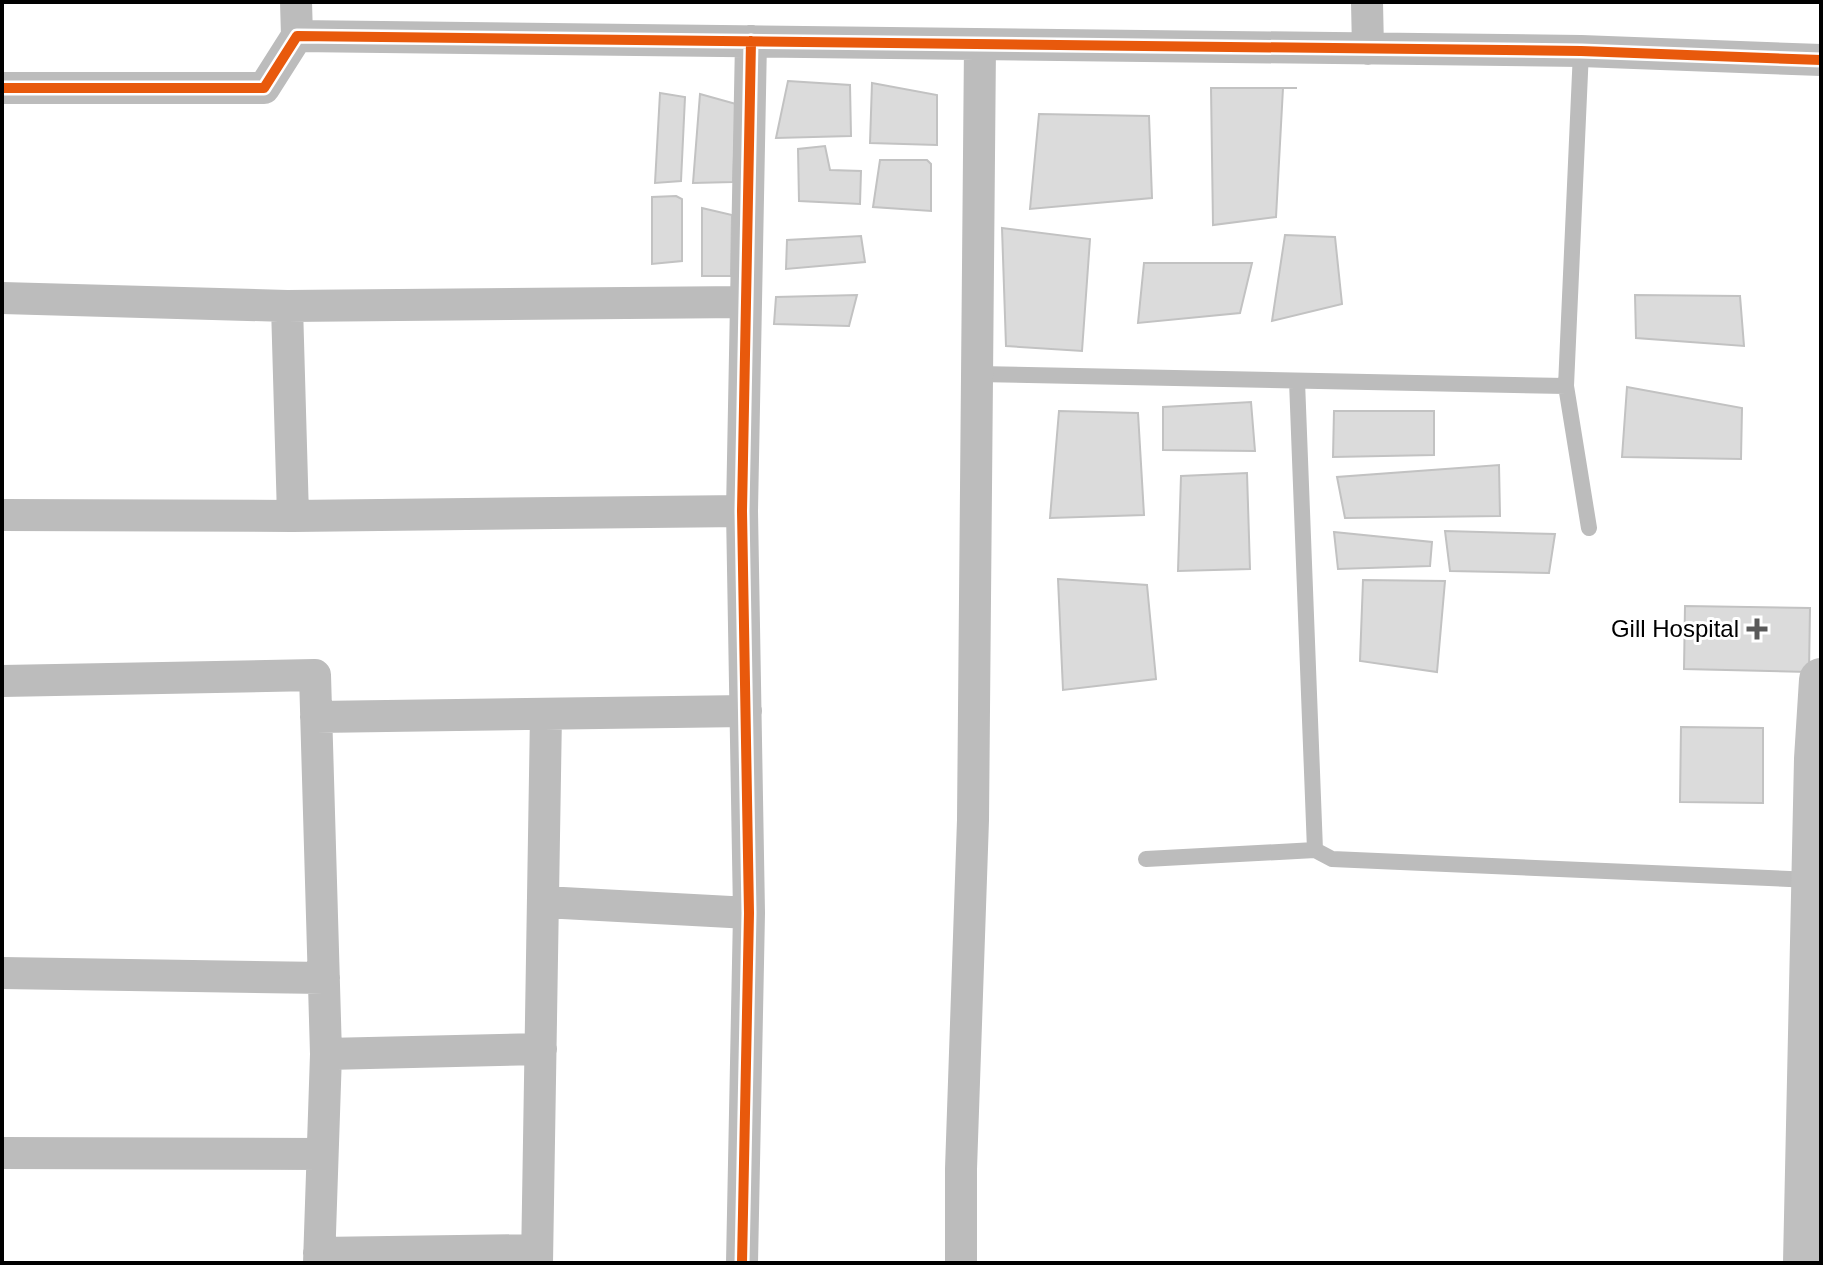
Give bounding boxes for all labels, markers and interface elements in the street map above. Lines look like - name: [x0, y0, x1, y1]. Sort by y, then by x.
- place label: Gill Hospital: [1611, 615, 1739, 642]
- marker: Gill Hospital: [1746, 618, 1768, 640]

